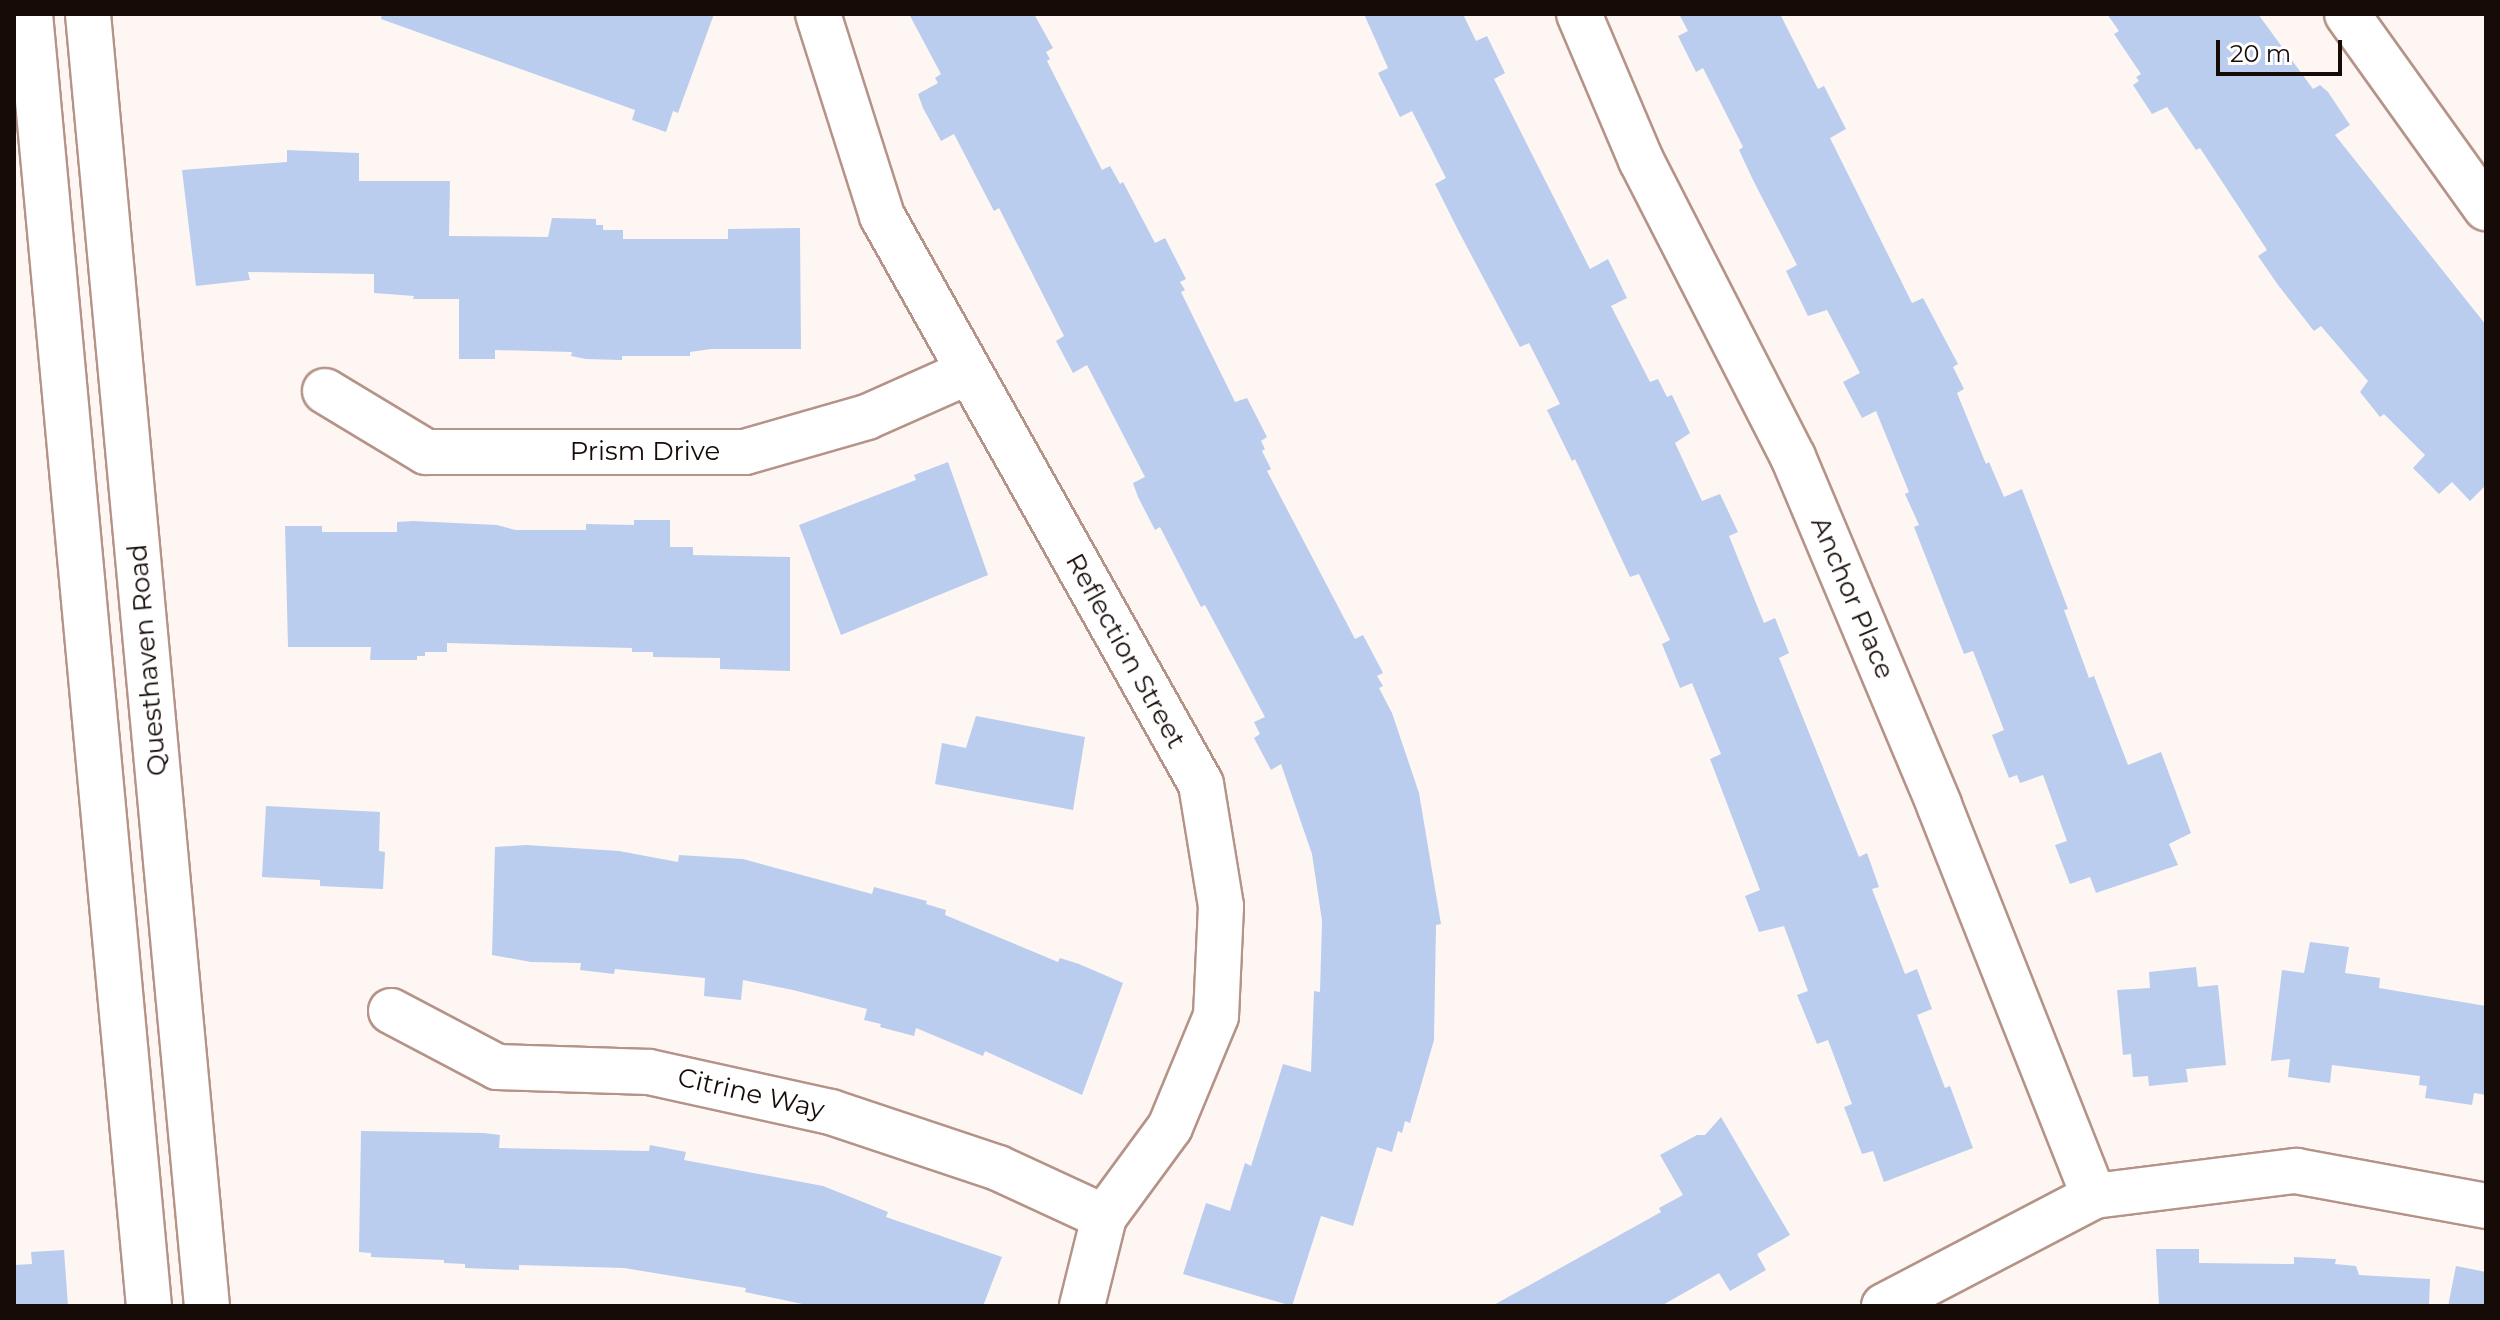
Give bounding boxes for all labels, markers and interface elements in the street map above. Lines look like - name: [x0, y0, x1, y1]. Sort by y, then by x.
- scale bar: [2220, 24, 2346, 74]
- text: 20 m: [2230, 39, 2291, 68]
- street label: Prism Drive: [570, 436, 720, 468]
- street label: Anchor Place: [1804, 512, 1900, 684]
- street label: Questhaven Road: [122, 543, 174, 777]
- street label: Reflection Street: [1059, 548, 1191, 754]
- street label: Citrine Way: [675, 1062, 827, 1126]

